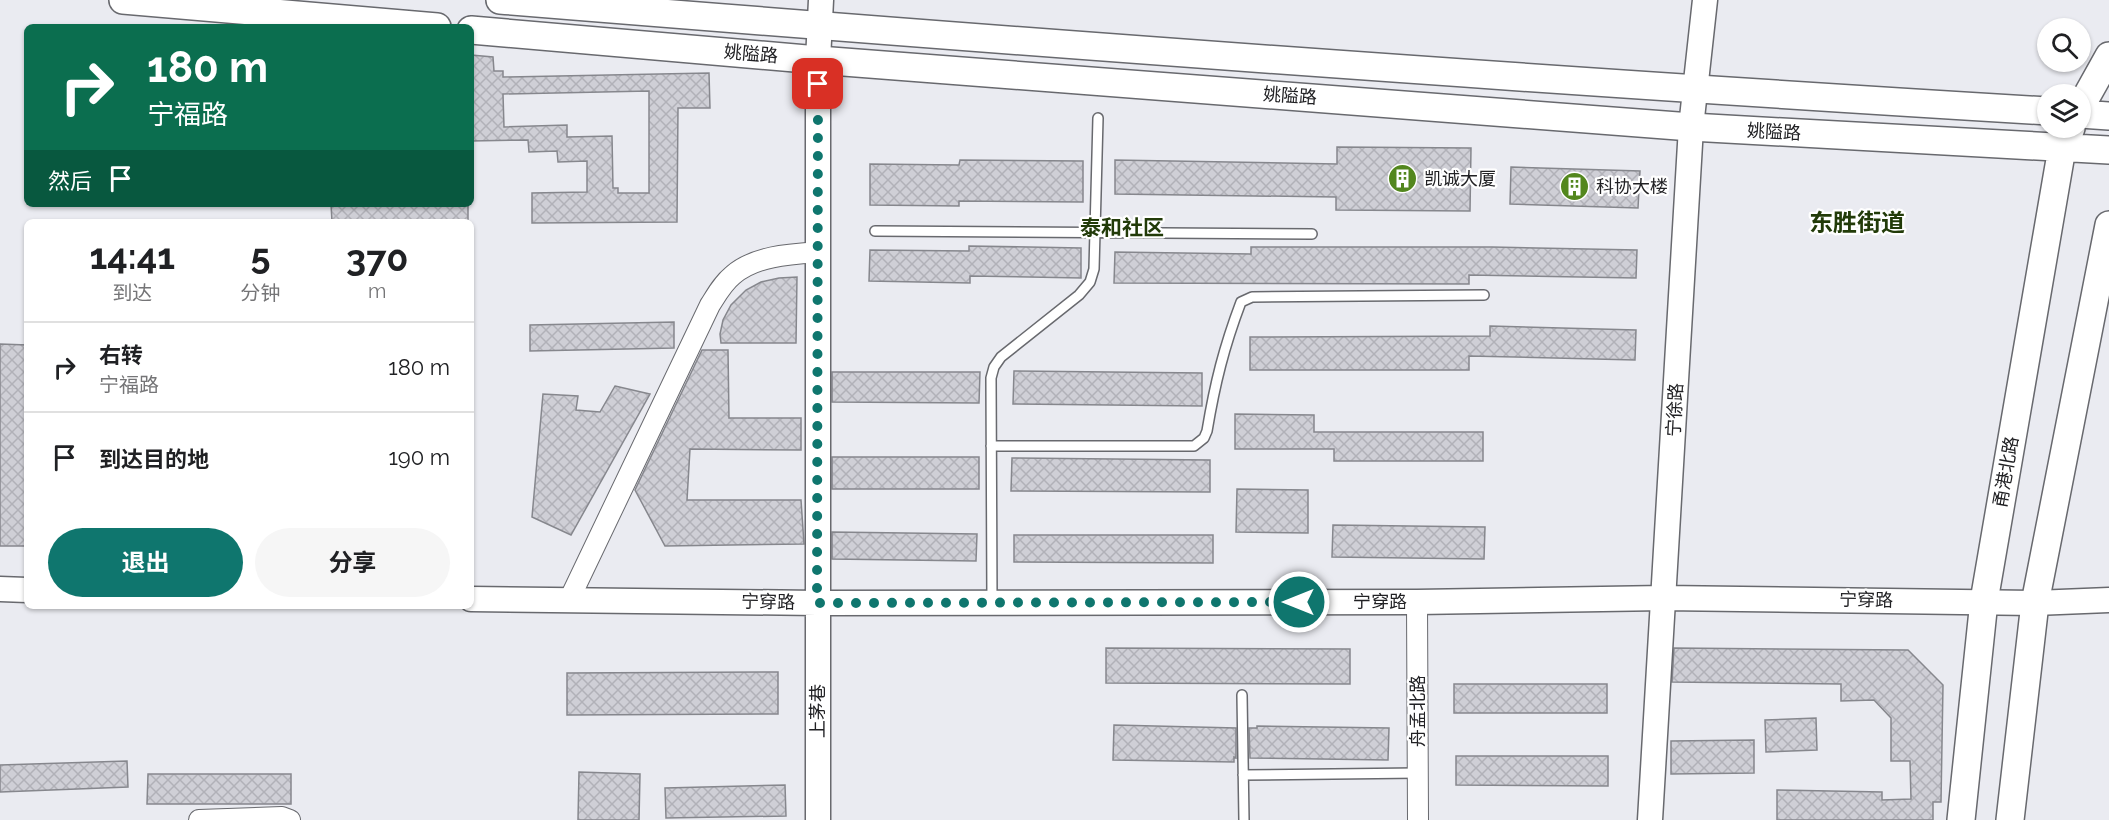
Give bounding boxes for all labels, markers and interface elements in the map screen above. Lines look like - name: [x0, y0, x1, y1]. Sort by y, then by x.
- map controls: [2037, 18, 2091, 138]
- button: search: [2037, 18, 2091, 72]
- street label: 姚隘路: [723, 41, 779, 66]
- text: 180 m: [147, 43, 268, 92]
- icon: right: [48, 48, 126, 126]
- pin: [792, 58, 843, 109]
- icon: arrive: [801, 67, 834, 100]
- street label: 姚隘路: [1262, 83, 1318, 108]
- button: layers: [2037, 84, 2091, 138]
- text: 宁福路: [147, 99, 228, 130]
- street label: 姚隘路: [1747, 120, 1802, 143]
- icon: arrive: [104, 162, 137, 195]
- building icon: 凯诚大厦: [1387, 163, 1419, 195]
- text: 然后: [48, 168, 92, 194]
- place label: 凯诚大厦: [1424, 168, 1496, 189]
- building icon: 科协大楼: [1559, 171, 1591, 203]
- place label: 科协大楼: [1596, 176, 1668, 197]
- district label: 东胜街道: [1809, 208, 1905, 237]
- district label: 泰和社区: [1080, 215, 1164, 240]
- text: 14:41: [90, 235, 175, 277]
- text: 5: [251, 235, 271, 277]
- text: 370: [346, 237, 408, 279]
- text: m: [368, 279, 386, 303]
- text: 到达: [112, 281, 152, 305]
- text: 分钟: [241, 281, 281, 305]
- text: 右转: [99, 342, 143, 368]
- icon: right: [48, 351, 81, 384]
- text: 180 m: [388, 354, 450, 380]
- text: 宁福路: [99, 373, 159, 397]
- street label: 宁徐路: [1663, 382, 1686, 437]
- street label: 甬港北路: [1989, 435, 2022, 509]
- icon: arrive: [48, 441, 81, 474]
- text: 190 m: [388, 444, 450, 470]
- text: 到达目的地: [99, 446, 209, 472]
- button: 退出: [48, 528, 243, 597]
- button: 分享: [255, 528, 450, 597]
- position arrow: [1267, 570, 1331, 634]
- street label: 宁穿路: [1839, 589, 1893, 610]
- street label: 宁穿路: [741, 591, 795, 612]
- street label: 宁穿路: [1353, 591, 1407, 612]
- street label: 舟孟北路: [1407, 675, 1428, 747]
- street label: 上茅巷: [807, 684, 828, 738]

